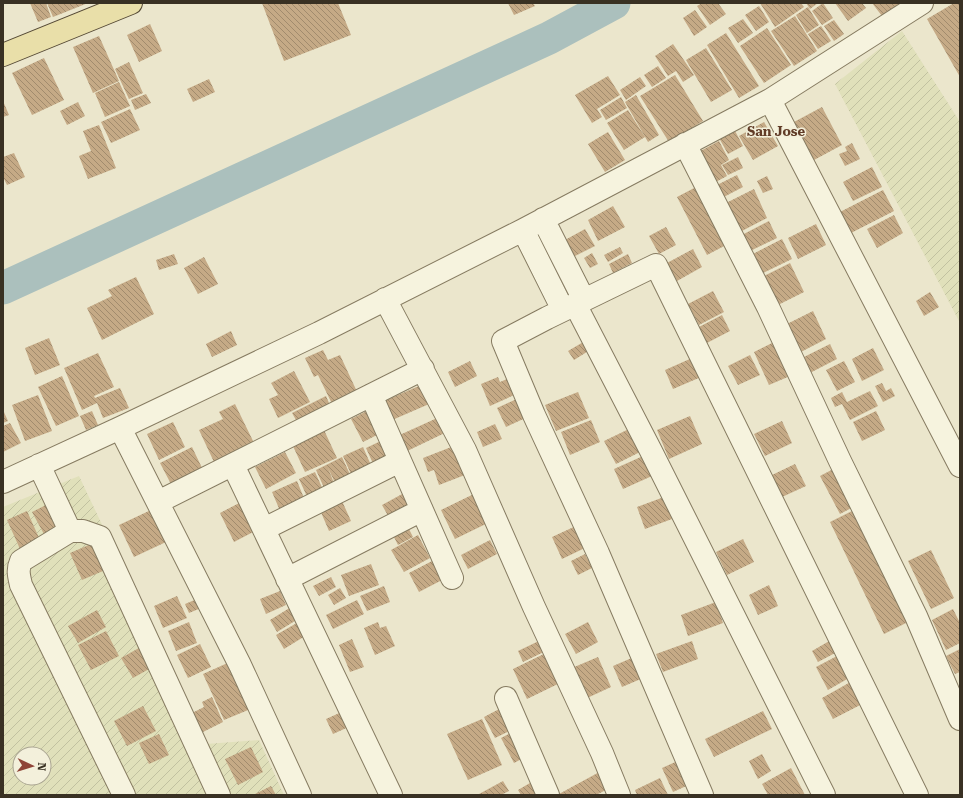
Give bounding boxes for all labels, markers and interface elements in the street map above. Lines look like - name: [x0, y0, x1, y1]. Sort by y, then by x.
- district label: San Jose: [747, 124, 805, 139]
- north arrow: [12, 746, 52, 786]
- text: N: [35, 762, 48, 772]

